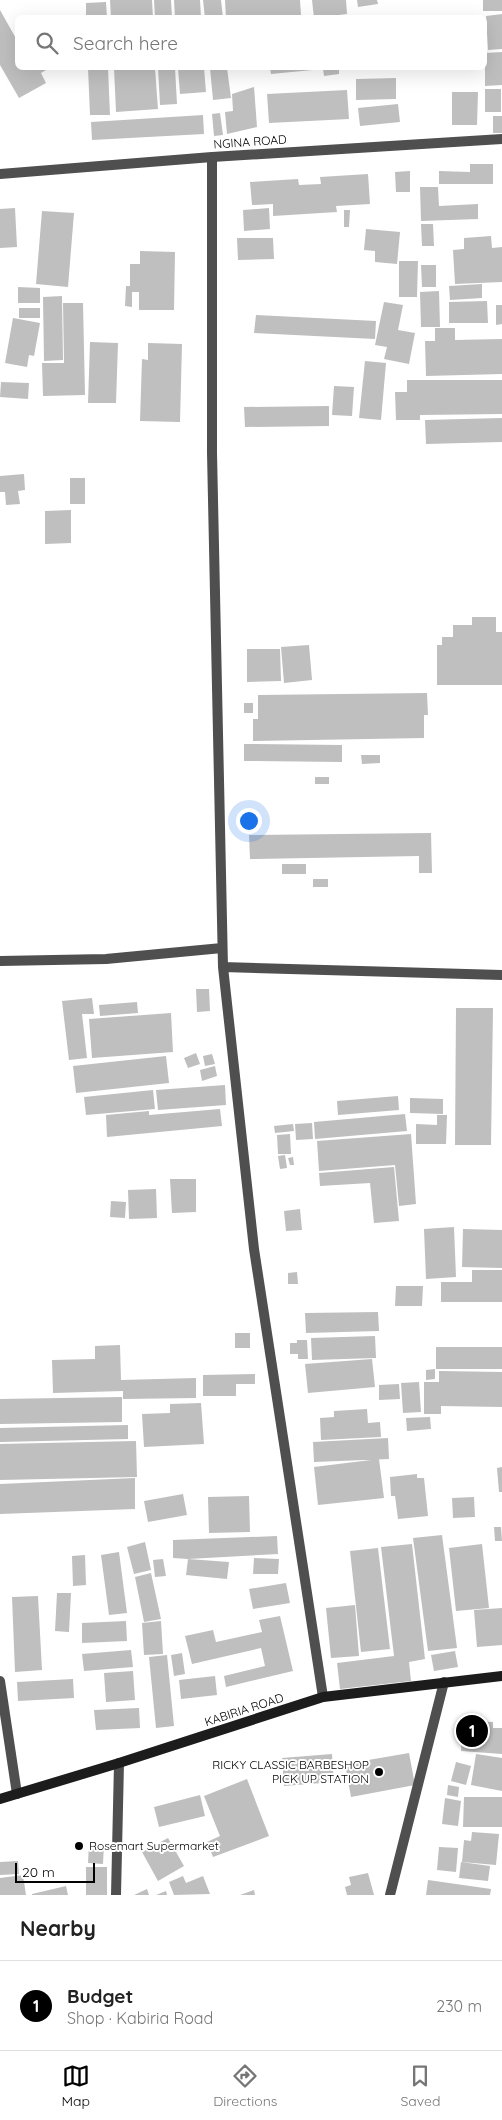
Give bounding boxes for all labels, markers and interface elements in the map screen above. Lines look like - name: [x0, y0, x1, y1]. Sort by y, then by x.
- search box: [15, 15, 487, 70]
- icon: search: [33, 29, 61, 57]
- text: Search here: [73, 31, 178, 55]
- street label: NGINA ROAD: [213, 131, 287, 152]
- your location: [236, 808, 262, 834]
- street label: KABIRIA ROAD: [202, 1690, 286, 1729]
- pin: 1: [456, 1712, 488, 1750]
- place label: RICKY CLASSIC BARBESHOP PICK UP STATION: [212, 1757, 369, 1786]
- marker: RICKY CLASSIC BARBESHOP PICK UP STATION: [373, 1766, 385, 1778]
- place label: Rosemart Supermarket: [89, 1838, 219, 1853]
- marker: Rosemart Supermarket: [73, 1840, 85, 1852]
- scale bar: [15, 1860, 95, 1883]
- text: 20 m: [22, 1863, 55, 1881]
- text: Nearby: [20, 1915, 96, 1941]
- text: Budget: [67, 1984, 133, 2008]
- text: 1: [33, 1996, 39, 2016]
- text: 230 m: [436, 1996, 482, 2016]
- text: Shop · Kabiria Road: [67, 2008, 213, 2028]
- tab: Map: [62, 2062, 90, 2110]
- tab: Directions: [213, 2062, 277, 2110]
- tab: Saved: [400, 2062, 440, 2110]

